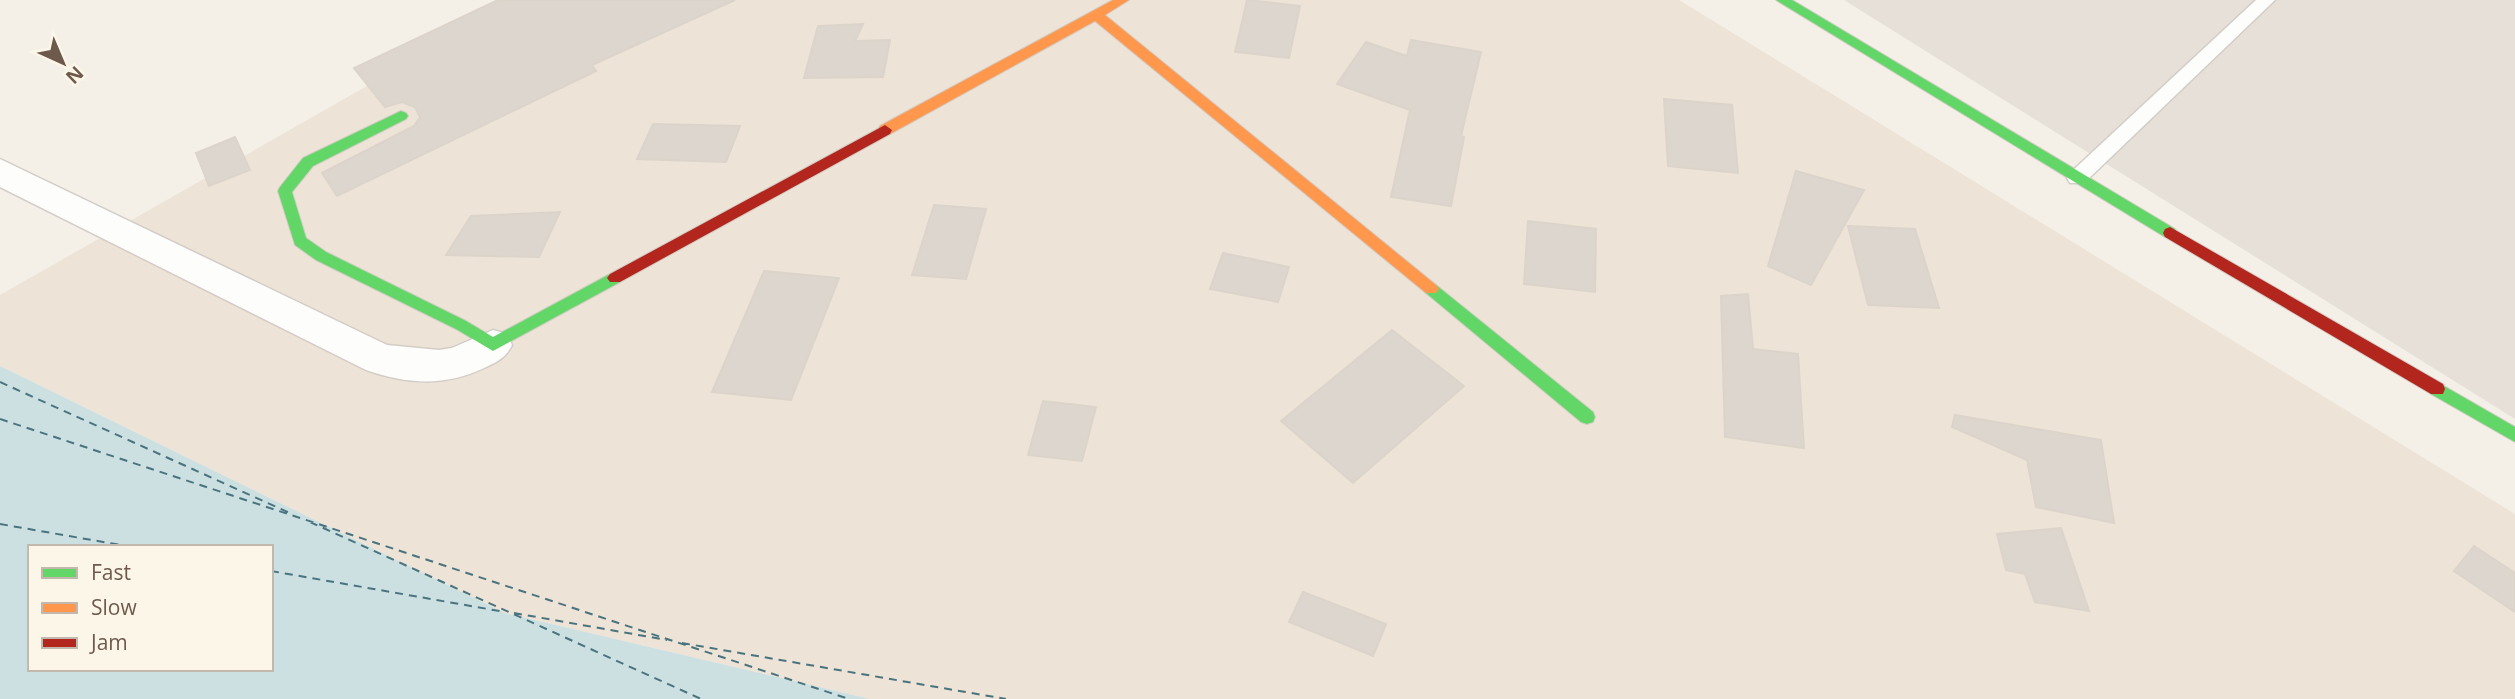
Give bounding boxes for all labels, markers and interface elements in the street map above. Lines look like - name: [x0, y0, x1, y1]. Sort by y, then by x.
- north arrow: [28, 28, 98, 98]
- text: N: [60, 61, 89, 90]
- legend: [28, 545, 273, 671]
- text: Fast: [91, 558, 131, 586]
- text: Slow: [91, 593, 137, 621]
- text: Jam: [89, 628, 128, 656]

